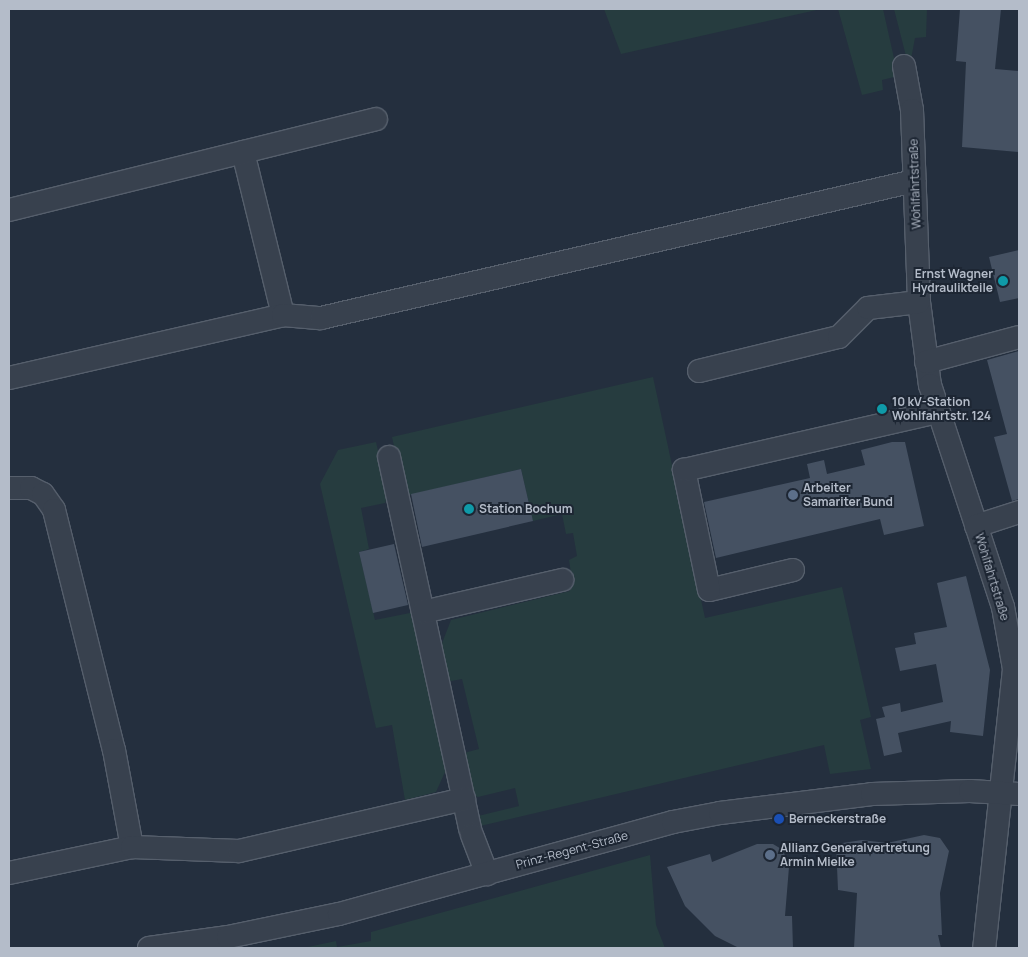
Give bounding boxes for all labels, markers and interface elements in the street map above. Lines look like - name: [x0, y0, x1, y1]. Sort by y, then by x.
- street label: Wohlfahrtstraße: [906, 138, 924, 230]
- place label: Ernst Wagner Hydraulikteile: [912, 267, 993, 295]
- marker: Ernst Wagner Hydraulikteile: [997, 275, 1009, 287]
- place label: 10 kV-Station Wohlfahrtstr. 124: [892, 395, 991, 423]
- marker: 10 kV-Station Wohlfahrtstr. 124: [876, 403, 888, 415]
- place label: Arbeiter Samariter Bund: [803, 481, 893, 509]
- marker: Arbeiter Samariter Bund: [787, 489, 799, 501]
- place label: Station Bochum: [479, 502, 573, 516]
- marker: Station Bochum: [463, 503, 475, 515]
- street label: Wohlfahrtstraße: [972, 532, 1012, 622]
- place label: Berneckerstraße: [789, 812, 886, 826]
- marker: Berneckerstraße: [773, 813, 785, 825]
- street label: Prinz-Regent-Straße: [514, 828, 630, 872]
- place label: Allianz Generalvertretung Armin Mielke: [780, 841, 930, 869]
- marker: Allianz Generalvertretung Armin Mielke: [764, 849, 776, 861]

